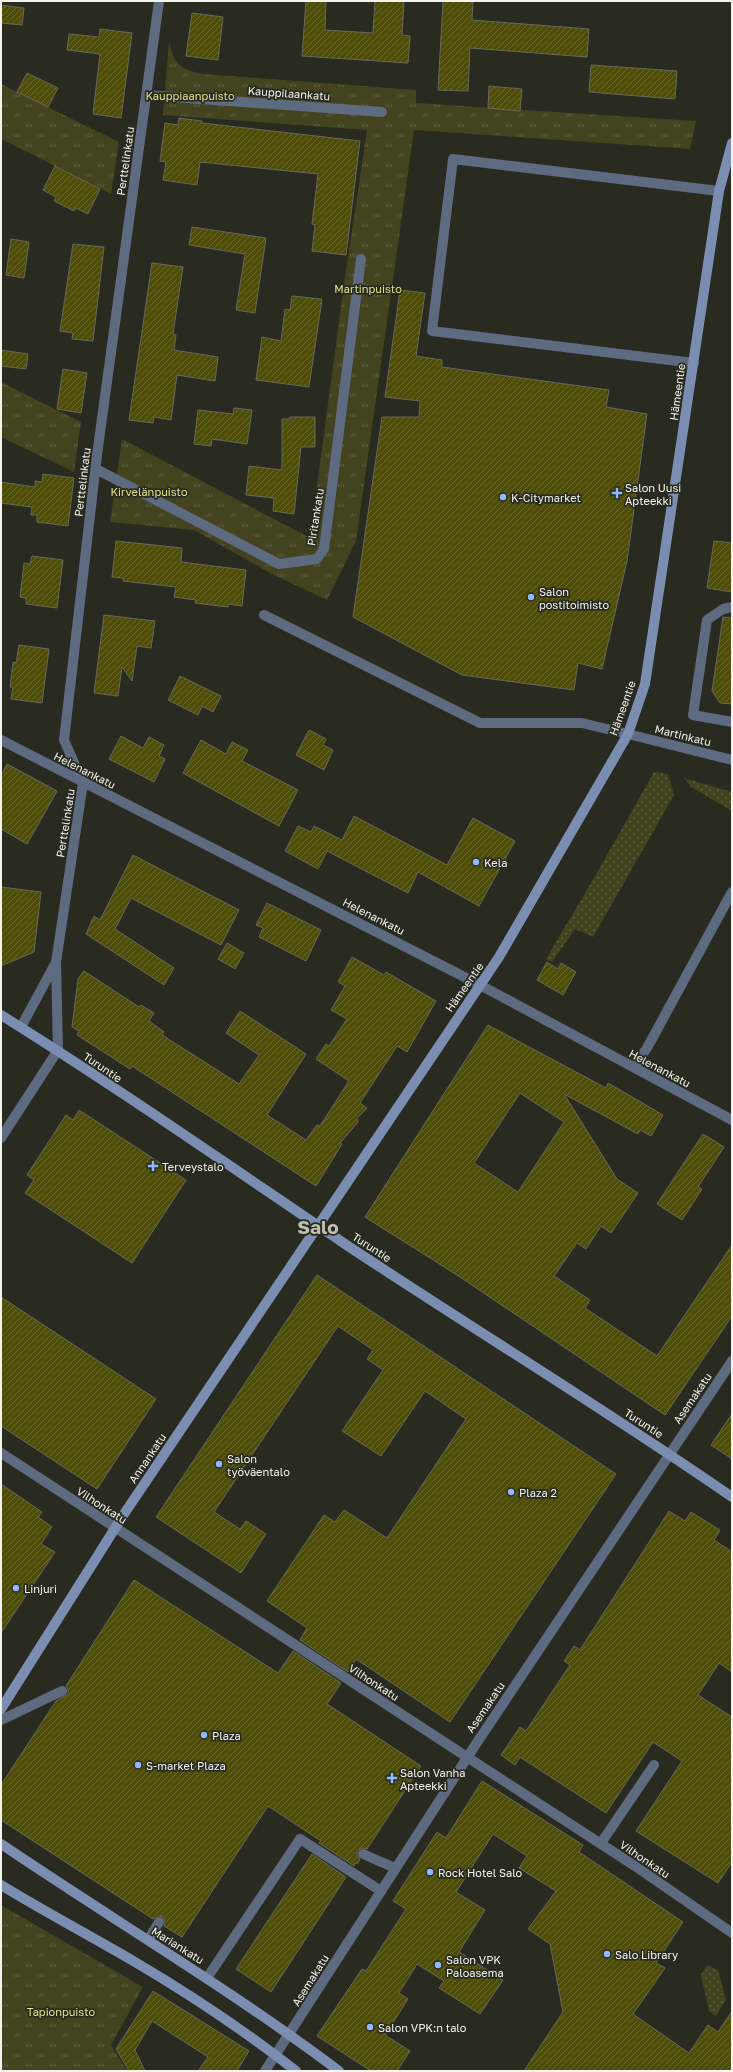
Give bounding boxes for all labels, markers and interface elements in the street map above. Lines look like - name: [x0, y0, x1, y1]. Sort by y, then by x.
- street label: Kauppilaankatu: [247, 84, 331, 102]
- park label: Kauppiaanpuisto: [145, 89, 235, 102]
- street label: Perttelinkatu: [114, 126, 136, 196]
- park label: Martinpuisto: [334, 282, 402, 295]
- street label: Hämeentie: [667, 363, 687, 421]
- street label: Perttelinkatu: [71, 447, 93, 517]
- place label: Salon Uusi Apteekki: [625, 481, 681, 507]
- park label: Kirvelänpuisto: [110, 485, 188, 498]
- street label: Piritankatu: [304, 487, 326, 547]
- marker: Salon Uusi Apteekki: [612, 488, 622, 498]
- place label: K-Citymarket: [511, 491, 581, 504]
- marker: K-Citymarket: [498, 492, 508, 502]
- place label: Salon postitoimisto: [539, 585, 609, 611]
- marker: Salon postitoimisto: [526, 592, 536, 602]
- street label: Hämeentie: [606, 679, 638, 737]
- street label: Martinkatu: [653, 722, 713, 748]
- street label: Helenankatu: [52, 749, 118, 791]
- street label: Perttelinkatu: [53, 788, 77, 858]
- place label: Kela: [484, 856, 508, 869]
- marker: Kela: [471, 857, 481, 867]
- street label: Helenankatu: [341, 895, 407, 937]
- street label: Hämeentie: [442, 960, 486, 1014]
- street label: Helenankatu: [627, 1046, 693, 1090]
- street label: Turuntie: [81, 1049, 125, 1085]
- marker: Terveystalo: [147, 1160, 159, 1172]
- place label: Terveystalo: [162, 1160, 224, 1173]
- district label: Salo: [297, 1215, 339, 1238]
- street label: Turuntie: [350, 1230, 394, 1264]
- street label: Asemakatu: [670, 1370, 714, 1426]
- street label: Turuntie: [622, 1406, 666, 1440]
- street label: Annankatu: [126, 1431, 168, 1485]
- place label: Salon työväentalo: [227, 1452, 290, 1478]
- marker: Salon työväentalo: [214, 1459, 224, 1469]
- street label: Vilhonkatu: [74, 1484, 130, 1526]
- place label: Plaza 2: [519, 1486, 557, 1499]
- marker: Plaza 2: [506, 1487, 516, 1497]
- place label: Linjuri: [24, 1582, 57, 1595]
- marker: Linjuri: [11, 1583, 21, 1593]
- street label: Vilhonkatu: [346, 1661, 402, 1703]
- street label: Asemakatu: [463, 1679, 507, 1735]
- place label: Plaza: [212, 1729, 241, 1742]
- marker: Plaza: [199, 1730, 209, 1740]
- place label: S-market Plaza: [146, 1759, 226, 1772]
- marker: S-market Plaza: [133, 1760, 143, 1770]
- place label: Salon Vanha Apteekki: [400, 1766, 465, 1792]
- marker: Salon Vanha Apteekki: [387, 1773, 397, 1783]
- street label: Vilhonkatu: [618, 1838, 672, 1880]
- place label: Rock Hotel Salo: [438, 1866, 523, 1879]
- marker: Rock Hotel Salo: [425, 1867, 435, 1877]
- street label: Mariankatu: [149, 1924, 207, 1966]
- place label: Salo Library: [615, 1948, 678, 1961]
- marker: Salo Library: [602, 1949, 612, 1959]
- street label: Asemakatu: [289, 1952, 331, 2008]
- place label: Salon VPK Paloasema: [446, 1953, 504, 1979]
- marker: Salon VPK Paloasema: [433, 1960, 443, 1970]
- park label: Tapionpuisto: [27, 2005, 96, 2018]
- place label: Salon VPK:n talo: [378, 2021, 467, 2034]
- marker: Salon VPK:n talo: [365, 2022, 375, 2032]

